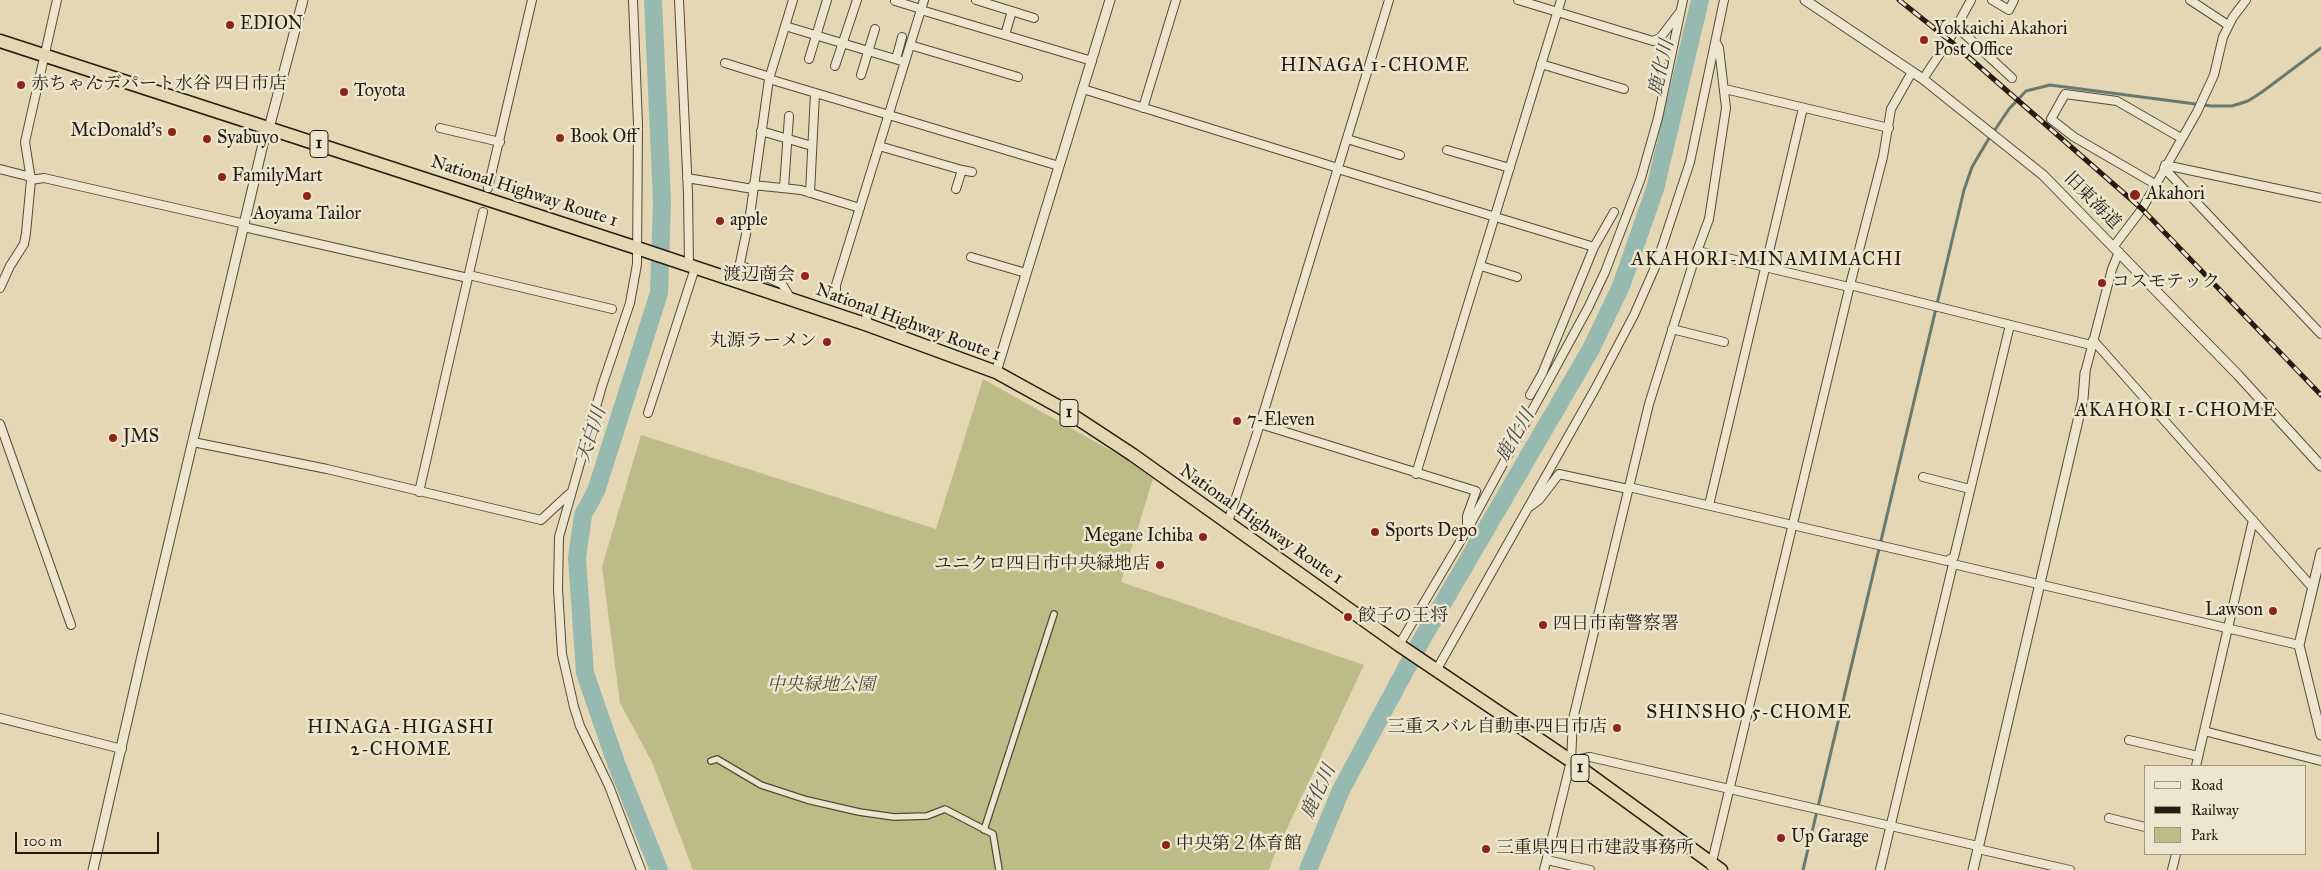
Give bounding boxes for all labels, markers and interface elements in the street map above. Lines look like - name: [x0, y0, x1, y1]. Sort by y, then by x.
- place label: EDION: [240, 14, 303, 36]
- marker: EDION: [224, 19, 236, 31]
- place label: Yokkaichi Akahori Post Office: [1934, 19, 2068, 62]
- marker: Yokkaichi Akahori Post Office: [1918, 34, 1930, 46]
- water label: 鹿化川: [1644, 38, 1680, 98]
- district label: HINAGA 1-CHOME: [1278, 55, 1472, 77]
- place label: 赤ちゃんデパート水谷 四日市店: [31, 74, 287, 96]
- marker: 赤ちゃんデパート水谷 四日市店: [15, 79, 27, 91]
- place label: Toyota: [354, 81, 405, 103]
- marker: Toyota: [338, 86, 350, 98]
- place label: McDonald's: [71, 121, 162, 143]
- marker: McDonald's: [166, 126, 178, 138]
- place label: Book Off: [570, 127, 637, 149]
- place label: Syabuyo: [217, 128, 279, 150]
- road number: 1: [310, 130, 328, 158]
- marker: Book Off: [554, 132, 566, 144]
- marker: Syabuyo: [201, 133, 213, 145]
- street label: National Highway Route 1: [428, 152, 620, 232]
- place label: FamilyMart: [232, 166, 323, 188]
- street label: 旧東海道: [2059, 168, 2125, 234]
- marker: FamilyMart: [216, 171, 228, 183]
- place label: Akahori: [2146, 184, 2205, 206]
- marker: Akahori: [2128, 188, 2142, 202]
- marker: Aoyama Tailor: [301, 190, 313, 202]
- place label: Aoyama Tailor: [253, 204, 361, 226]
- place label: apple: [730, 210, 768, 232]
- marker: apple: [714, 215, 726, 227]
- district label: AKAHORI-MINAMIMACHI: [1629, 249, 1905, 271]
- place label: 渡辺商会: [723, 265, 795, 287]
- marker: 渡辺商会: [799, 270, 811, 282]
- place label: コスモテック: [2112, 272, 2220, 294]
- marker: コスモテック: [2096, 277, 2108, 289]
- street label: National Highway Route 1: [813, 279, 1003, 367]
- place label: 丸源ラーメン: [709, 331, 817, 353]
- marker: 丸源ラーメン: [821, 336, 833, 348]
- road number: 1: [1060, 399, 1078, 426]
- district label: AKAHORI 1-CHOME: [2073, 400, 2279, 422]
- water label: 天白川: [572, 404, 612, 466]
- water label: 鹿化川: [1492, 406, 1540, 466]
- place label: 7-Eleven: [1247, 410, 1315, 432]
- marker: 7-Eleven: [1231, 415, 1243, 427]
- place label: JMS: [123, 427, 159, 449]
- marker: JMS: [107, 432, 119, 444]
- street label: National Highway Route 1: [1175, 460, 1347, 590]
- place label: Sports Depo: [1385, 521, 1477, 543]
- place label: Megane Ichiba: [1084, 526, 1193, 548]
- marker: Sports Depo: [1369, 526, 1381, 538]
- marker: Megane Ichiba: [1197, 531, 1209, 543]
- place label: ユニクロ四日市中央緑地店: [934, 554, 1150, 576]
- marker: ユニクロ四日市中央緑地店: [1154, 559, 1166, 571]
- place label: Lawson: [2205, 600, 2263, 622]
- marker: Lawson: [2267, 605, 2279, 617]
- place label: 餃子の王将: [1358, 606, 1448, 628]
- marker: 餃子の王将: [1342, 611, 1354, 623]
- place label: 四日市南警察署: [1553, 614, 1679, 636]
- marker: 四日市南警察署: [1537, 619, 1549, 631]
- park label: 中央緑地公園: [767, 675, 875, 697]
- district label: SHINSHO 5-CHOME: [1644, 702, 1854, 724]
- district label: HINAGA-HIGASHI 2-CHOME: [305, 717, 497, 761]
- place label: 三重スバル自動車 四日市店: [1387, 717, 1607, 739]
- marker: 三重スバル自動車 四日市店: [1611, 722, 1623, 734]
- road number: 1: [1571, 754, 1589, 781]
- water label: 鹿化川: [1297, 761, 1341, 823]
- legend: [2144, 765, 2306, 855]
- text: Road: [2191, 776, 2223, 794]
- text: Railway: [2191, 801, 2239, 819]
- scale bar: [18, 822, 161, 854]
- text: Park: [2191, 826, 2218, 844]
- place label: Up Garage: [1791, 827, 1869, 849]
- text: 100 m: [23, 832, 62, 850]
- marker: Up Garage: [1775, 832, 1787, 844]
- place label: 中央第２体育館: [1176, 834, 1302, 856]
- place label: 三重県四日市建設事務所: [1496, 838, 1694, 860]
- marker: 中央第２体育館: [1160, 839, 1172, 851]
- marker: 三重県四日市建設事務所: [1480, 843, 1492, 855]

